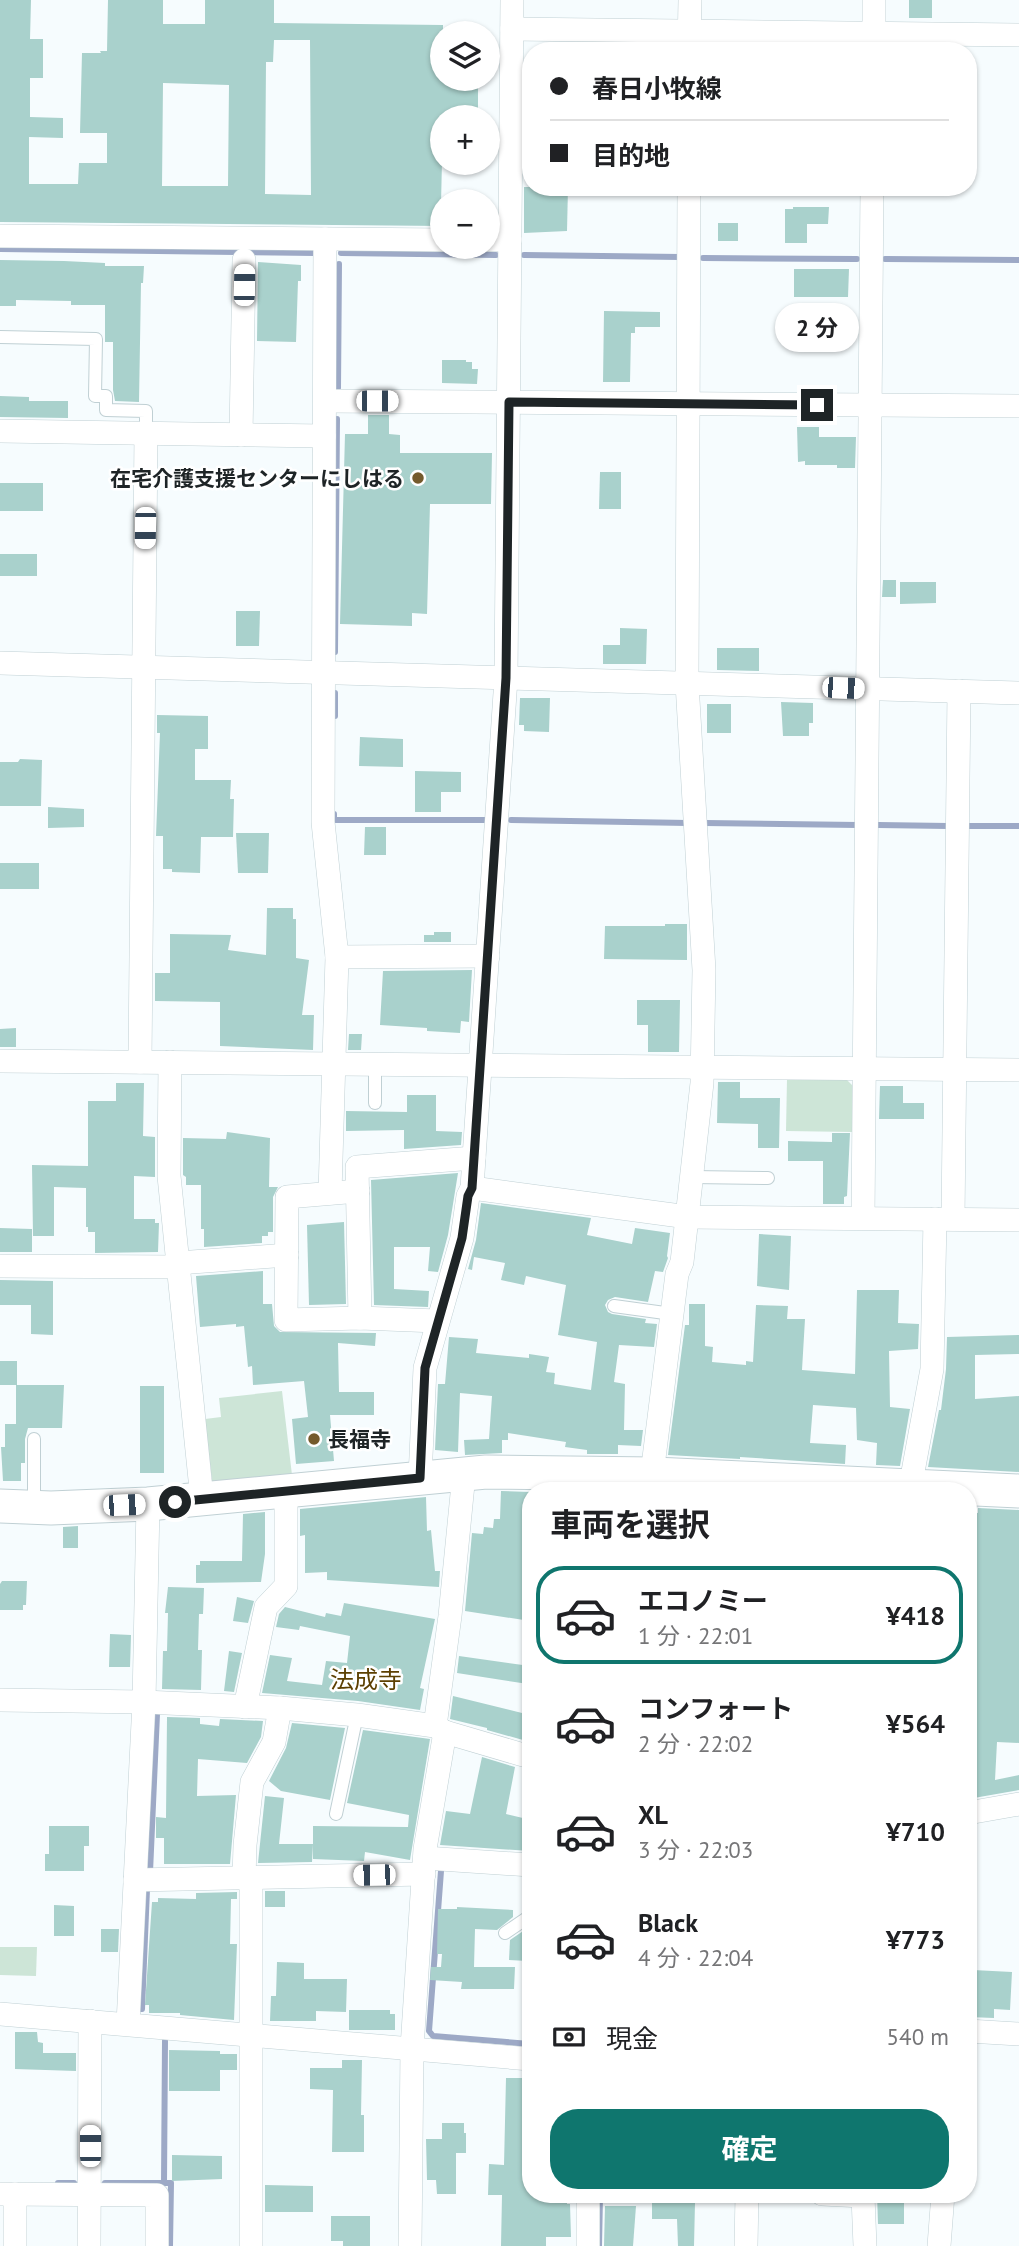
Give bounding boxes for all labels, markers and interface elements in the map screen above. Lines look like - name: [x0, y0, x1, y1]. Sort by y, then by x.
- map controls: [430, 21, 500, 259]
- button: layers: [430, 21, 500, 91]
- text: 春日小牧線: [592, 72, 722, 105]
- button: +: [430, 105, 500, 175]
- text: 目的地: [592, 139, 670, 172]
- button: −: [430, 189, 500, 259]
- car: [234, 264, 255, 306]
- callout: 2 分: [775, 304, 859, 352]
- text: 2 分: [796, 313, 838, 342]
- route end: [801, 389, 833, 421]
- car: [357, 391, 399, 412]
- place label: 在宅介護支援センターにしはる: [110, 465, 404, 492]
- marker: 在宅介護支援センターにしはる: [410, 470, 426, 486]
- car: [135, 507, 156, 549]
- car: [822, 677, 865, 699]
- place label: 長福寺: [328, 1426, 391, 1453]
- marker: 長福寺: [306, 1431, 322, 1447]
- route start: [159, 1486, 191, 1518]
- car: [103, 1494, 146, 1516]
- text: 車両を選択: [550, 1503, 710, 1545]
- icon: car: [554, 1584, 617, 1647]
- text: エコノミー: [638, 1584, 768, 1617]
- text: ¥418: [886, 1599, 945, 1632]
- text: 1 分 · 22:01: [638, 1621, 753, 1650]
- district label: 法成寺: [330, 1664, 402, 1695]
- icon: car: [554, 1692, 617, 1755]
- text: コンフォート: [638, 1692, 793, 1725]
- text: ¥564: [886, 1707, 945, 1740]
- text: 2 分 · 22:02: [638, 1729, 753, 1758]
- text: XL: [638, 1798, 668, 1831]
- icon: car: [554, 1800, 617, 1863]
- text: ¥710: [886, 1815, 945, 1848]
- text: 3 分 · 22:03: [638, 1835, 753, 1864]
- car: [353, 1864, 396, 1886]
- text: Black: [638, 1906, 698, 1939]
- icon: car: [554, 1908, 617, 1971]
- text: ¥773: [886, 1923, 945, 1956]
- text: 4 分 · 22:04: [638, 1943, 753, 1972]
- icon: cash: [550, 2018, 588, 2056]
- text: 現金: [606, 2022, 658, 2055]
- text: 540 m: [887, 2022, 949, 2051]
- button: 確定: [550, 2109, 949, 2189]
- car: [80, 2125, 101, 2167]

